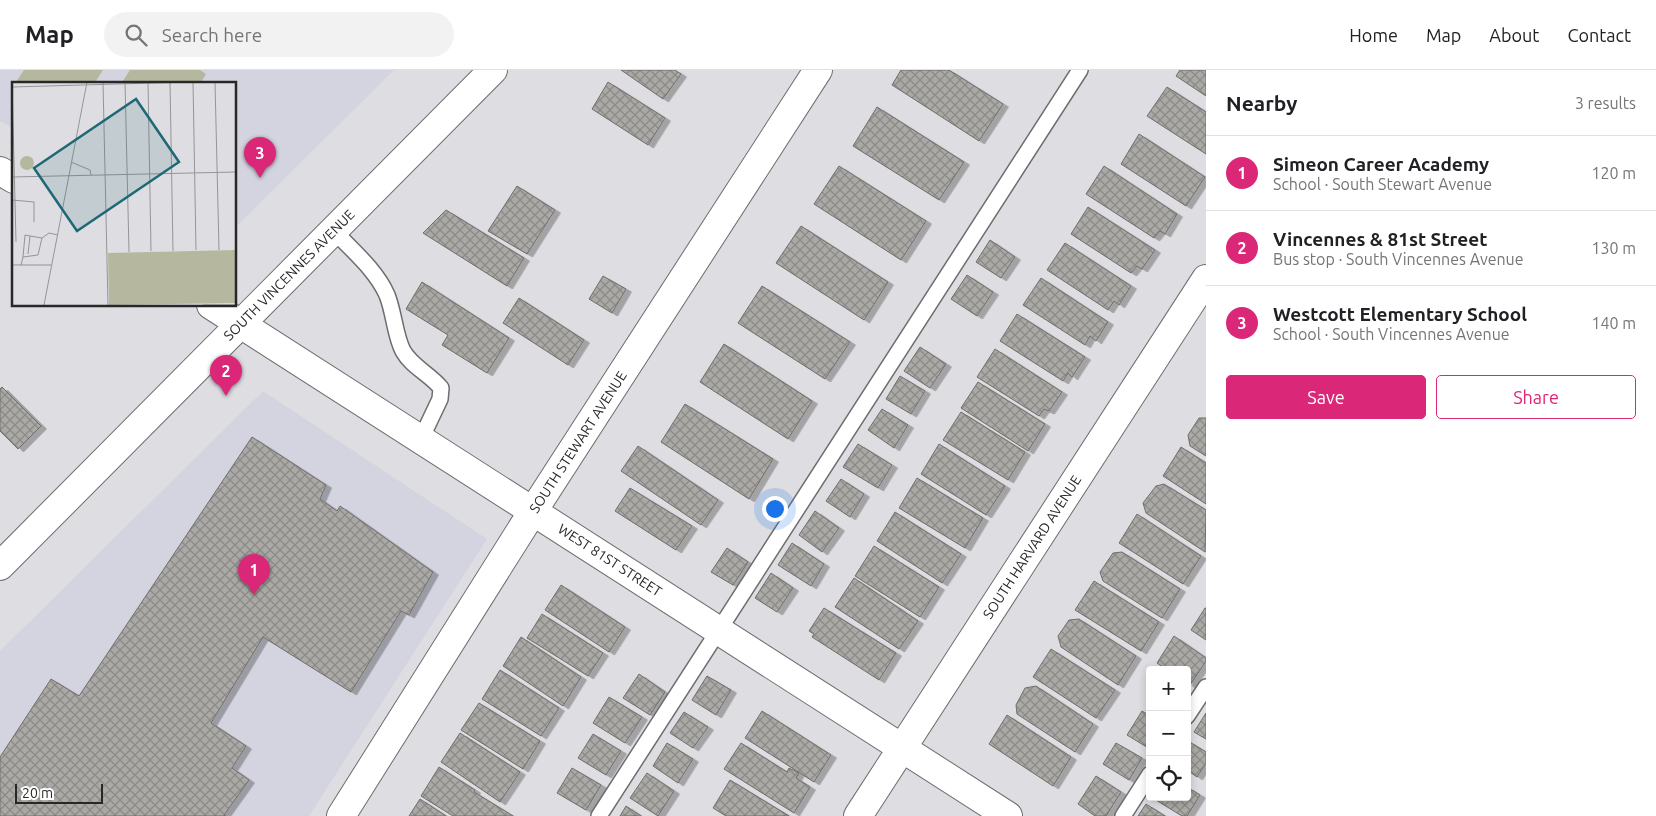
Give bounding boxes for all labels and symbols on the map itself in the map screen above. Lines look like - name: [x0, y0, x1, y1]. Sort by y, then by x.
- inset map: [12, 82, 236, 306]
- pin: 3: [244, 137, 276, 178]
- street label: SOUTH VINCENNES AVENUE: [220, 206, 358, 344]
- pin: 2: [210, 355, 242, 396]
- street label: SOUTH STEWART AVENUE: [526, 368, 630, 516]
- street label: SOUTH HARVARD AVENUE: [980, 472, 1084, 622]
- your location: [762, 496, 788, 522]
- street label: WEST 81ST STREET: [555, 520, 665, 600]
- pin: 1: [238, 554, 270, 595]
- scale bar: [15, 781, 102, 804]

